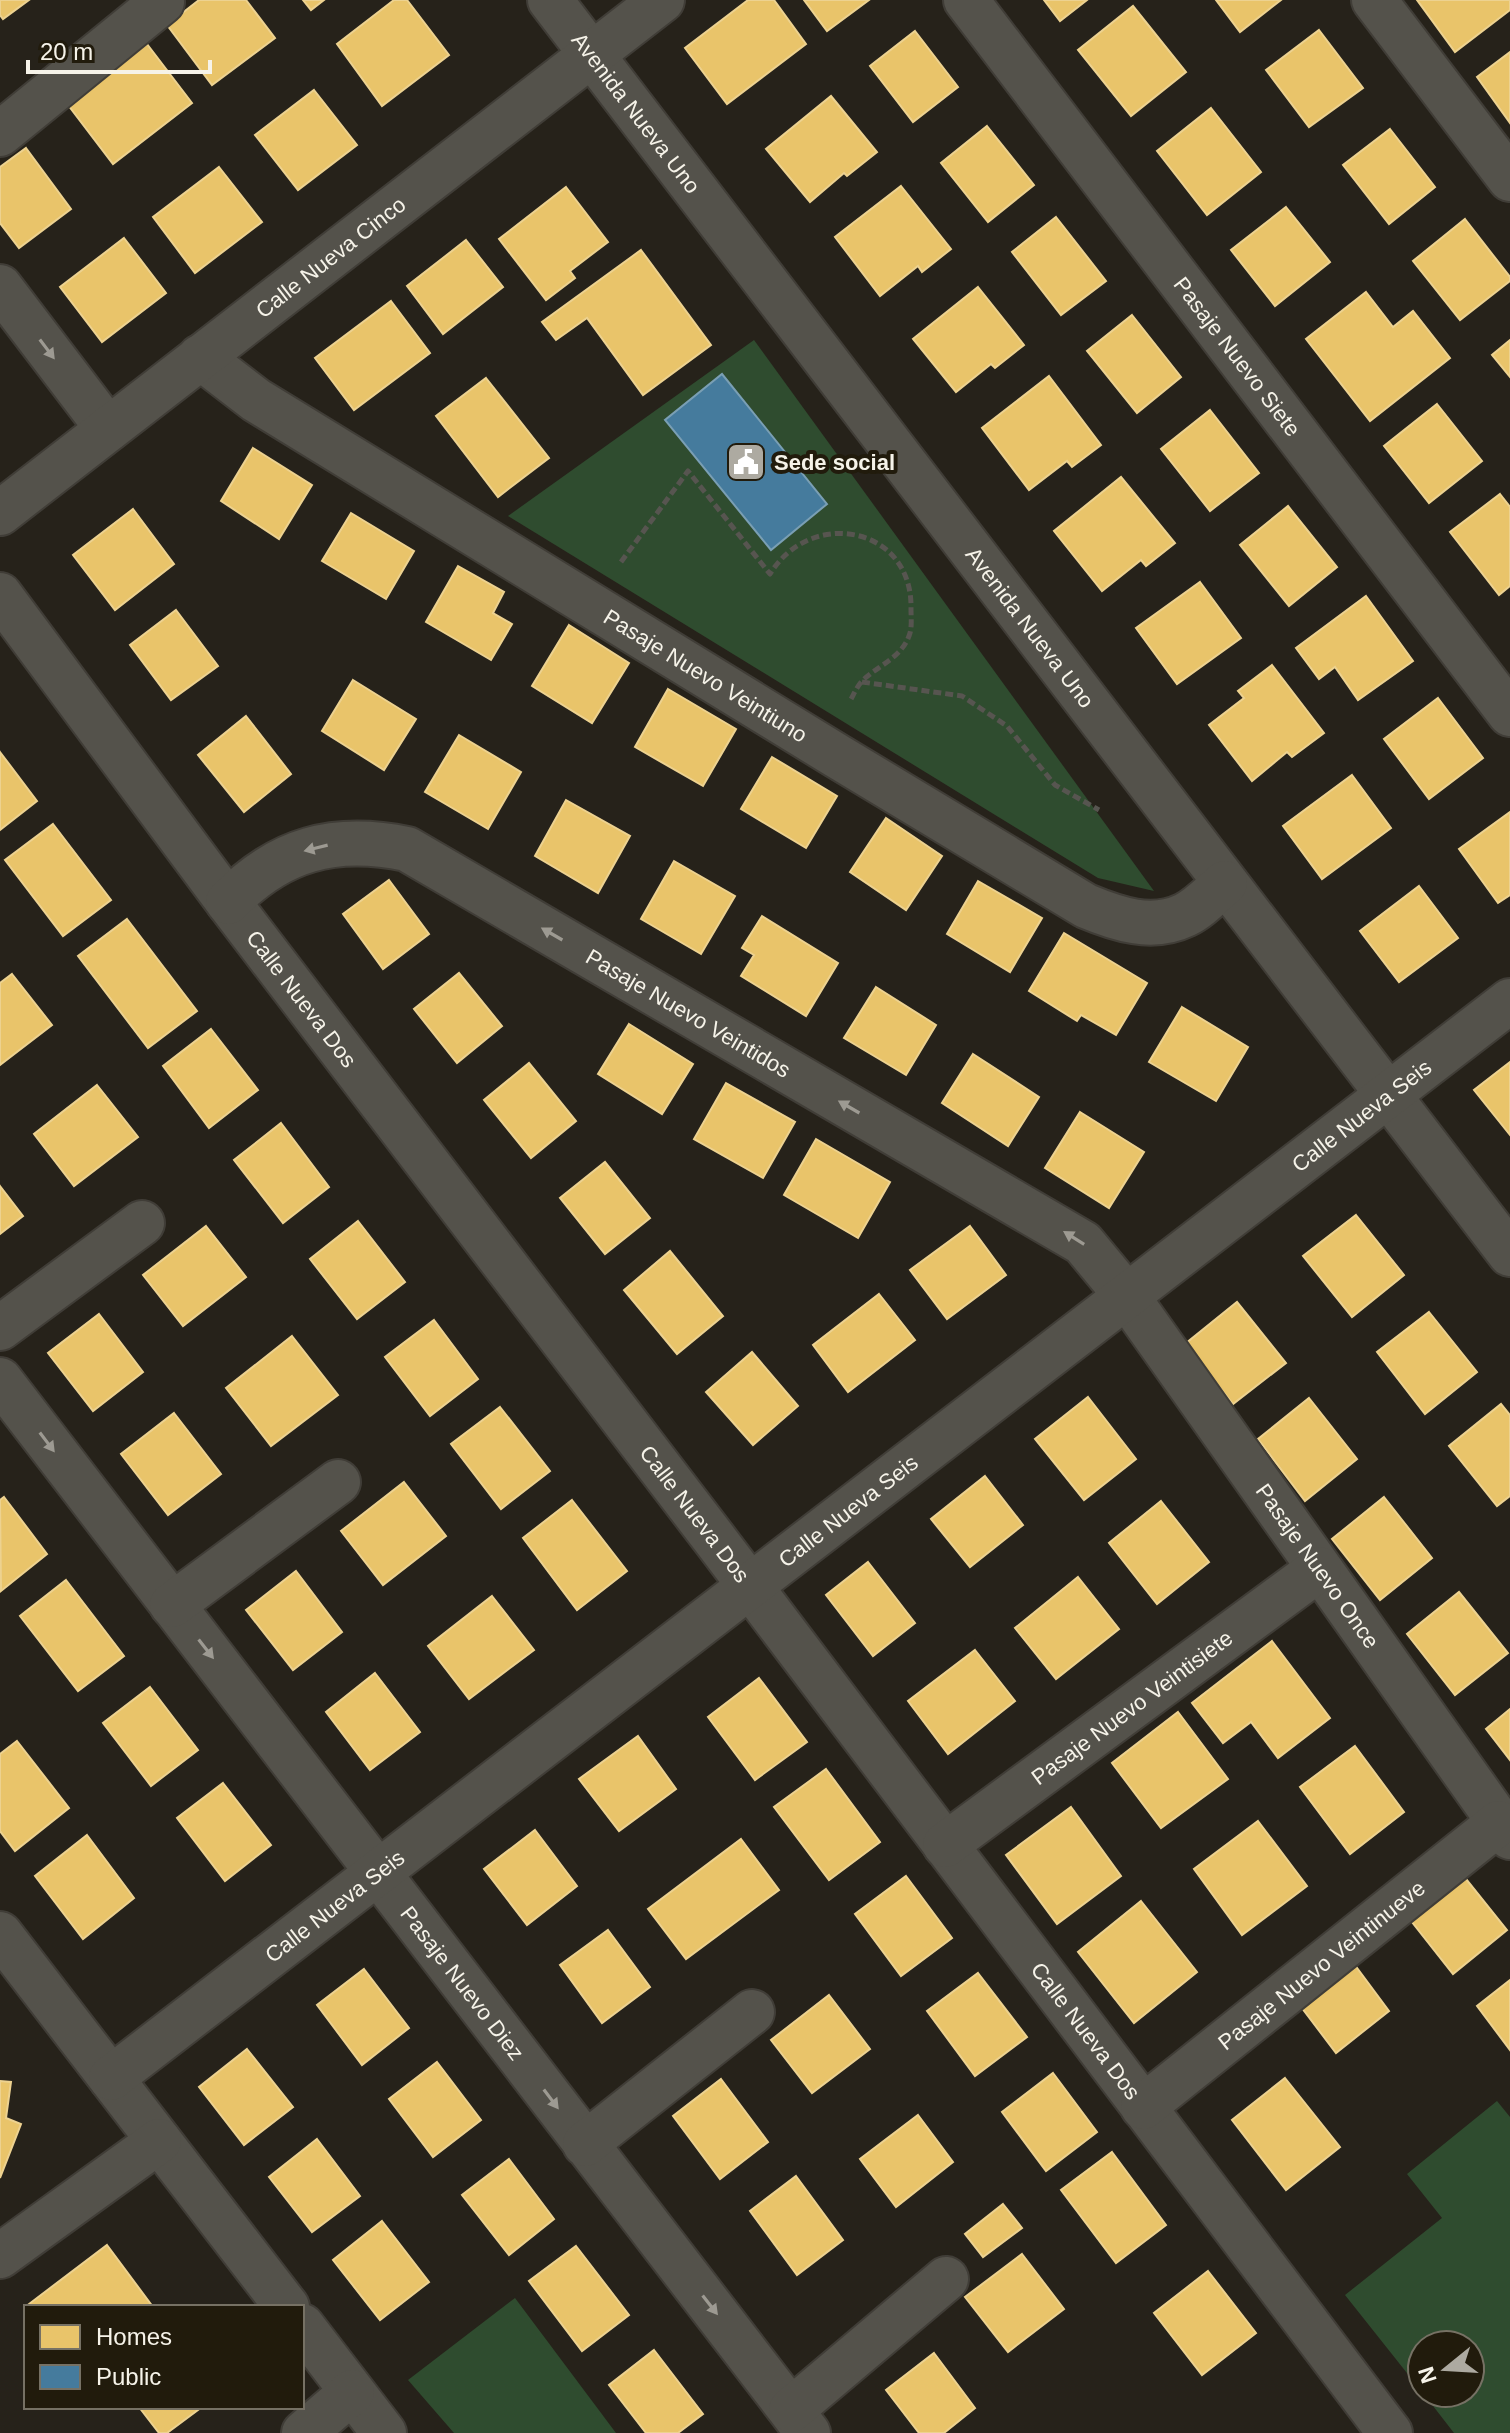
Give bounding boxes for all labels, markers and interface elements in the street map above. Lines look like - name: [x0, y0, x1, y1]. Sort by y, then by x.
- scale bar: [28, 24, 210, 74]
- street label: Avenida Nueva Uno: [567, 28, 706, 198]
- text: 20 m: [40, 38, 93, 65]
- street label: Calle Nueva Cinco: [251, 191, 410, 323]
- street label: Pasaje Nuevo Siete: [1169, 272, 1306, 441]
- one-way arrow: [39, 339, 55, 359]
- public building icon: Sede social: [725, 441, 767, 483]
- place label: Sede social: [774, 450, 895, 475]
- street label: Avenida Nueva Uno: [961, 542, 1100, 712]
- street label: Pasaje Nuevo Veintiuno: [599, 604, 812, 747]
- one-way arrow: [304, 843, 329, 855]
- street label: Calle Nueva Dos: [242, 925, 362, 1072]
- one-way arrow: [541, 927, 563, 941]
- street label: Pasaje Nuevo Veintidos: [582, 944, 795, 1082]
- street label: Calle Nueva Seis: [1287, 1054, 1436, 1177]
- one-way arrow: [838, 1100, 860, 1114]
- one-way arrow: [1063, 1231, 1084, 1246]
- one-way arrow: [39, 1432, 55, 1453]
- street label: Calle Nueva Dos: [635, 1440, 755, 1587]
- street label: Calle Nueva Seis: [773, 1449, 922, 1572]
- street label: Pasaje Nuevo Once: [1251, 1479, 1385, 1653]
- street label: Pasaje Nuevo Veintisiete: [1026, 1625, 1237, 1790]
- one-way arrow: [197, 1639, 213, 1659]
- street label: Calle Nueva Seis: [260, 1845, 409, 1967]
- street label: Pasaje Nuevo Veintinueve: [1213, 1875, 1430, 2055]
- street label: Pasaje Nuevo Diez: [396, 1901, 530, 2065]
- street label: Calle Nueva Dos: [1026, 1957, 1146, 2104]
- one-way arrow: [543, 2089, 559, 2110]
- one-way arrow: [701, 2295, 718, 2315]
- legend: [24, 2305, 304, 2409]
- text: Homes: [96, 2323, 172, 2350]
- north arrow: [1406, 2329, 1486, 2409]
- text: Public: [96, 2363, 161, 2390]
- text: N: [1413, 2364, 1442, 2386]

